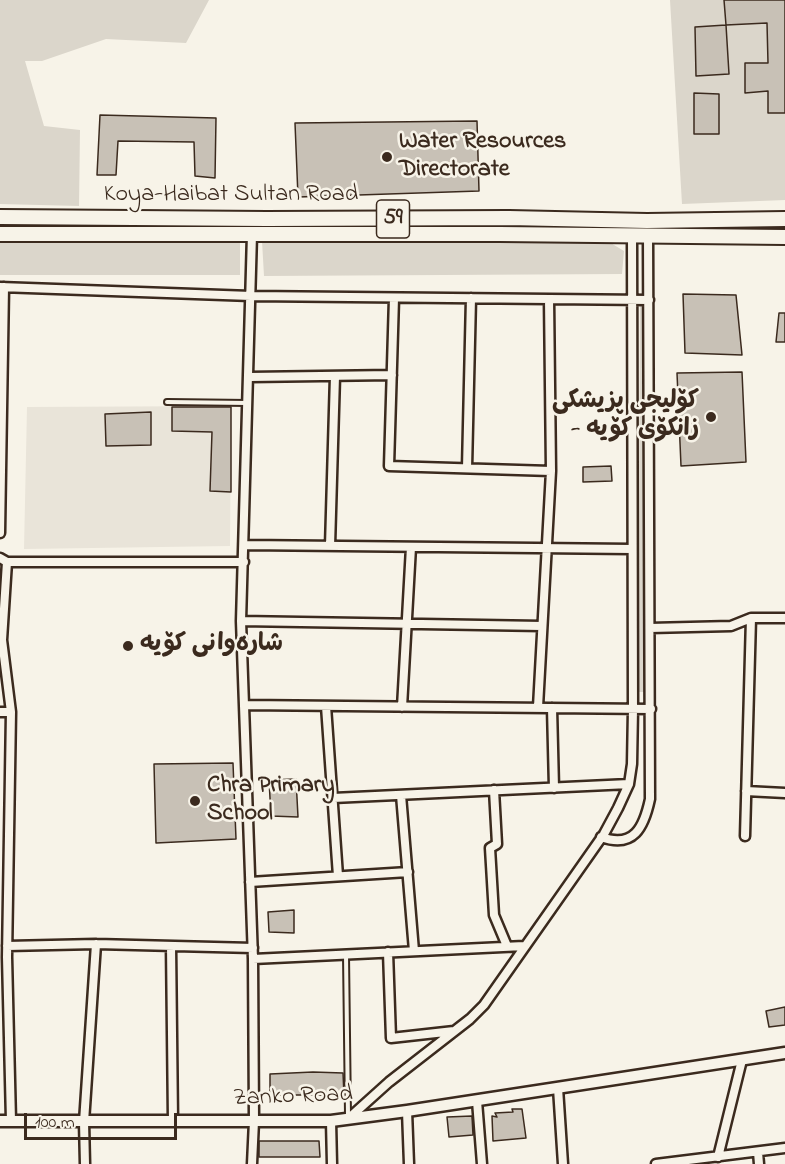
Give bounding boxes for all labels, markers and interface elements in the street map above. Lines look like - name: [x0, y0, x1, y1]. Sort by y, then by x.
- place label: Water Resources Directorate: [399, 129, 566, 185]
- marker: Water Resources Directorate: [380, 150, 394, 164]
- street label: Koya-Haibat Sultan Road: [104, 182, 358, 210]
- road number: 59: [376, 200, 410, 238]
- place label: کۆلیجی پزیشکی - زانکۆی کۆیە: [552, 389, 699, 445]
- marker: کۆلیجی پزیشکی - زانکۆی کۆیە: [704, 410, 718, 424]
- place label: شارەوانی کۆیە: [140, 632, 283, 660]
- marker: شارەوانی کۆیە: [121, 639, 135, 653]
- place label: Chra Primary School: [207, 773, 335, 829]
- marker: Chra Primary School: [188, 794, 202, 808]
- street label: Zanko Road: [233, 1082, 353, 1114]
- scale bar: [27, 1101, 180, 1139]
- text: 100 m: [35, 1110, 75, 1136]

